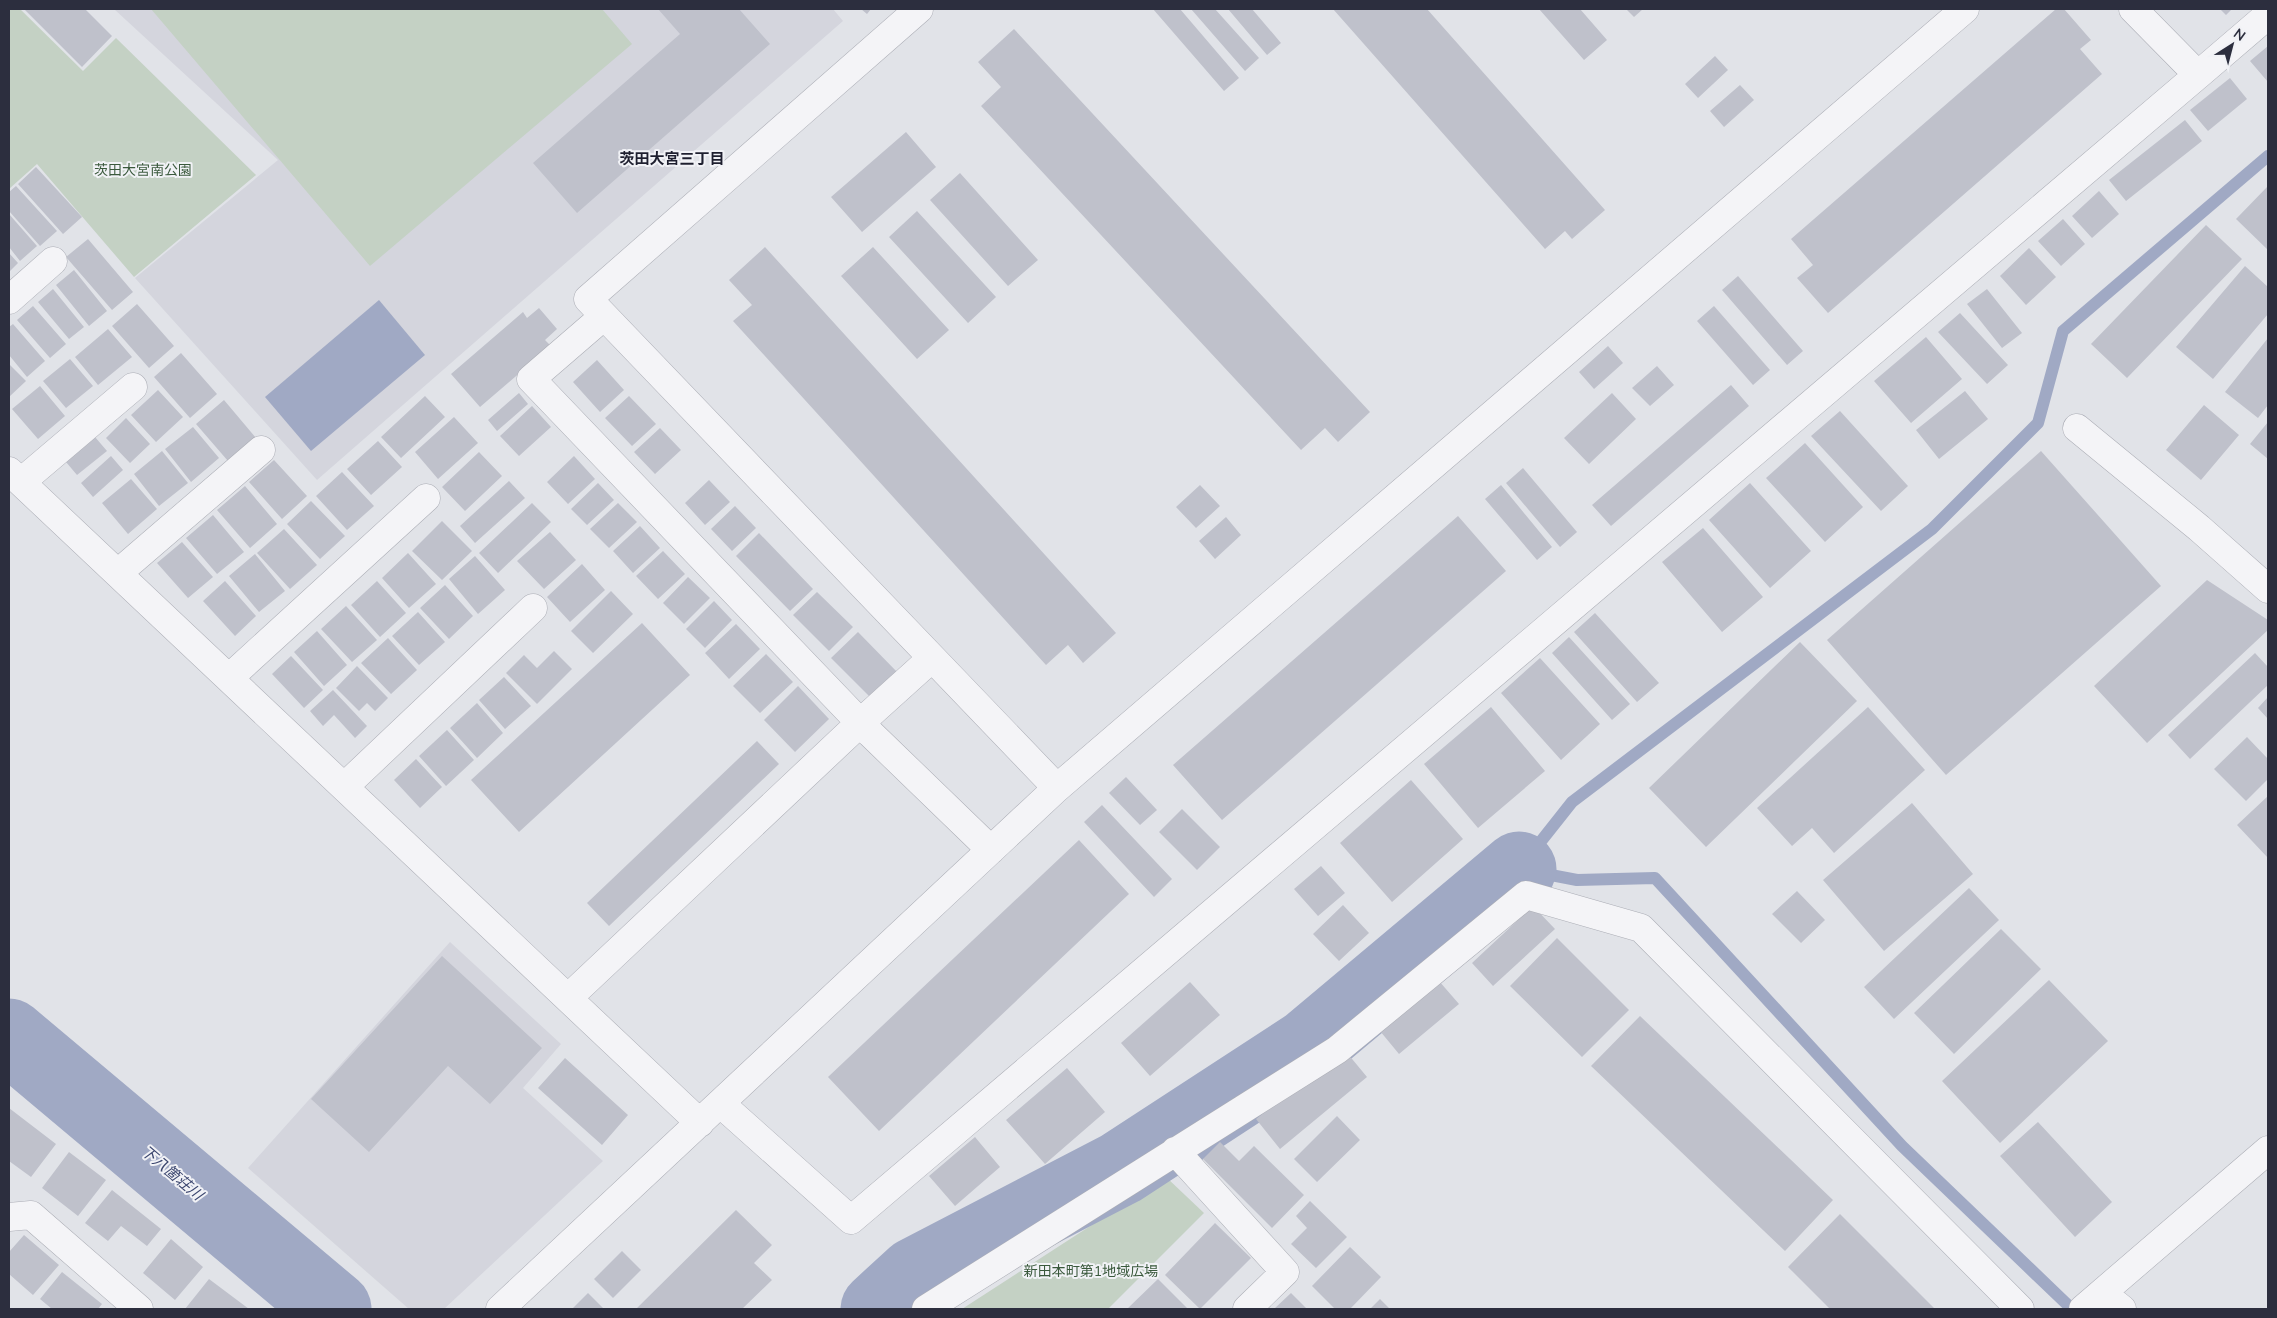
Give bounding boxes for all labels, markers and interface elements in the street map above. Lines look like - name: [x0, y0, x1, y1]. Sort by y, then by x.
- north arrow: [2207, 20, 2257, 70]
- text: N: [2230, 24, 2249, 46]
- district label: 茨田大宮三丁目: [619, 149, 725, 169]
- park label: 茨田大宮南公園: [94, 161, 192, 180]
- water label: 下八箇荘川: [137, 1141, 209, 1206]
- park label: 新田本町第1地域広場: [1024, 1262, 1158, 1281]

